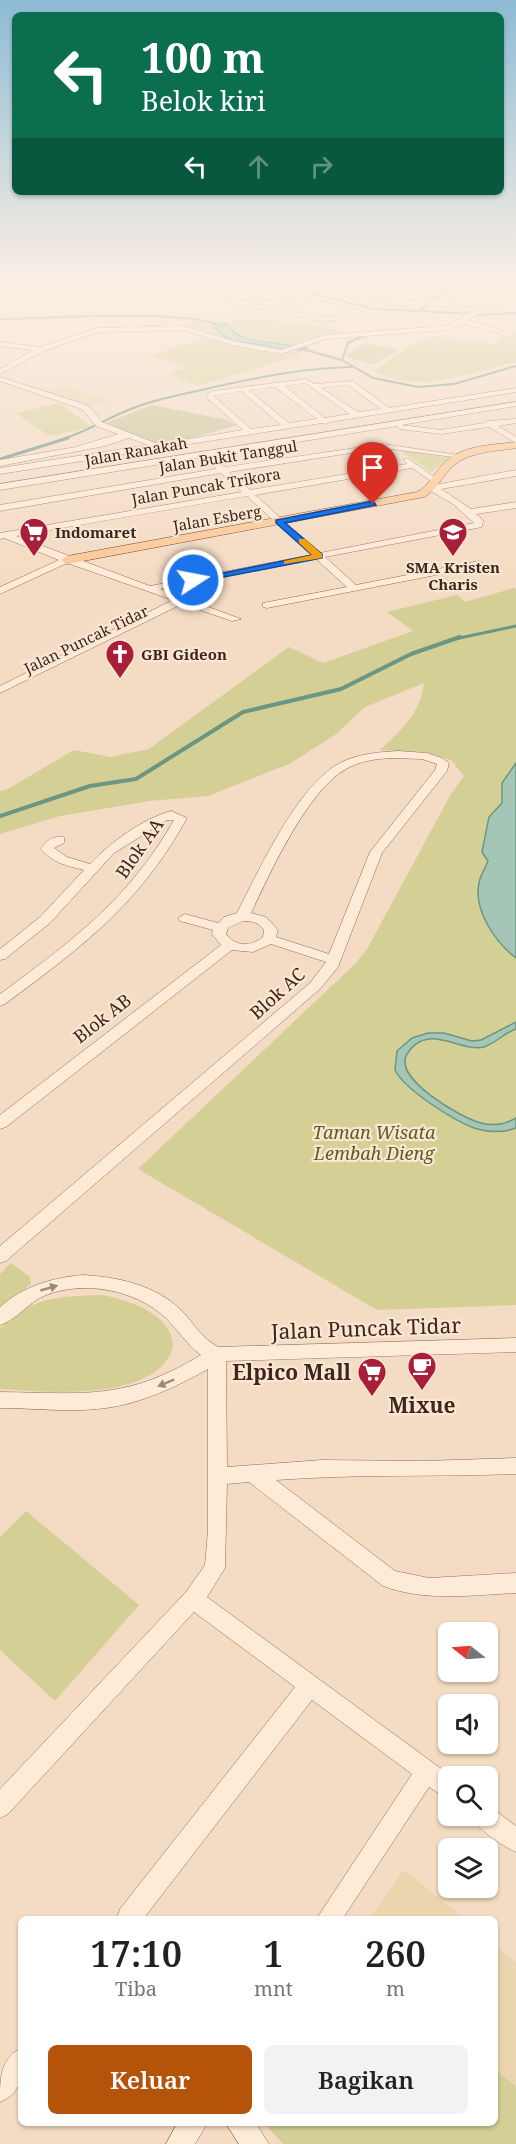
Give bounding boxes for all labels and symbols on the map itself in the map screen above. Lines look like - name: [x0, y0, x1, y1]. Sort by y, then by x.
- street label: Jalan Ranakah: [82, 432, 189, 470]
- street label: Jalan Bukit Tanggul: [156, 435, 299, 477]
- pin: [347, 442, 398, 504]
- street label: Jalan Puncak Trikora: [129, 463, 282, 509]
- street label: Jalan Esberg: [170, 500, 263, 536]
- supermarket icon: Indomaret: [18, 516, 50, 558]
- school or university icon: SMA Kristen Charis: [437, 516, 469, 558]
- place label: Indomaret: [55, 522, 136, 542]
- position arrow: [161, 548, 225, 612]
- place label: SMA Kristen Charis: [406, 557, 500, 594]
- street label: Jalan Puncak Tidar: [20, 600, 151, 678]
- church icon: GBI Gideon: [104, 638, 136, 680]
- place label: GBI Gideon: [141, 644, 227, 664]
- street label: Blok AA: [110, 813, 169, 883]
- street label: Blok AC: [244, 962, 310, 1024]
- street label: Blok AB: [68, 988, 136, 1048]
- park label: Taman Wisata Lembah Dieng: [312, 1120, 436, 1165]
- one-way arrow: [40, 1283, 58, 1292]
- street label: Jalan Puncak Tidar: [269, 1311, 462, 1345]
- cafe icon: Mixue: [406, 1350, 438, 1392]
- supermarket icon: Elpico Mall: [356, 1356, 388, 1398]
- place label: Elpico Mall: [232, 1358, 352, 1386]
- one-way arrow: [156, 1378, 174, 1388]
- place label: Mixue: [389, 1391, 455, 1419]
- north arrow: [438, 1622, 498, 1682]

